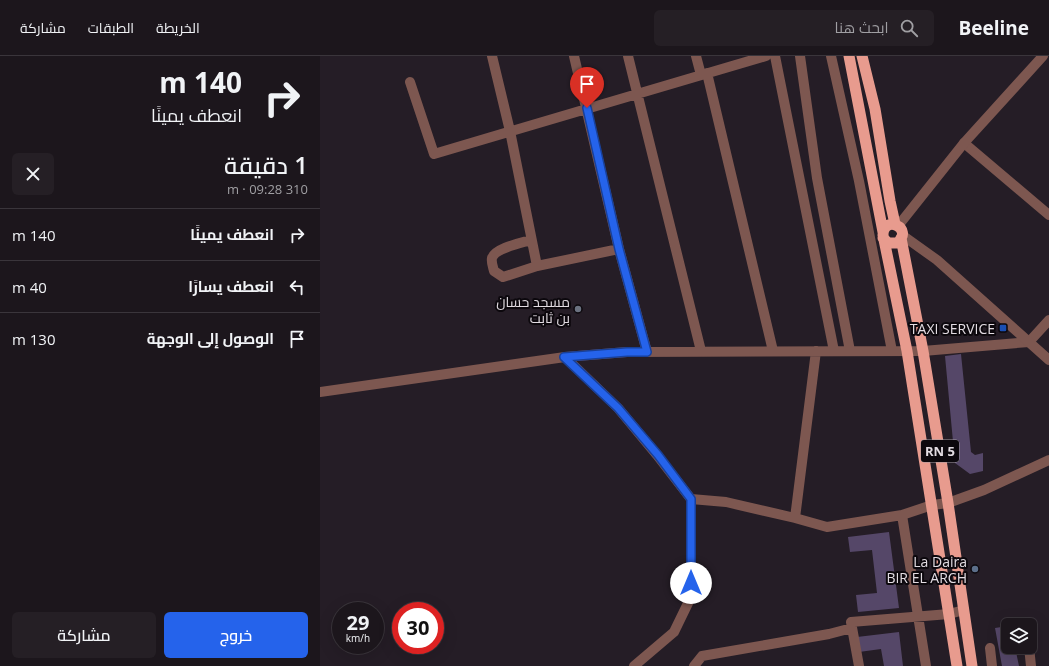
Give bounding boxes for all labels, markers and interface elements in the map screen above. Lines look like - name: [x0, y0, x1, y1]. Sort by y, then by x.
- search box: [654, 10, 934, 46]
- text: Beeline: [958, 15, 1029, 41]
- text: ابحث هنا: [834, 17, 888, 37]
- icon: search: [898, 17, 920, 39]
- text: مشاركة: [20, 18, 66, 37]
- text: الطبقات: [88, 18, 134, 37]
- text: الخريطة: [156, 18, 200, 37]
- text: 140 m: [159, 63, 242, 101]
- pin: [570, 67, 604, 108]
- icon: right: [256, 72, 308, 124]
- icon: arrive: [576, 73, 598, 95]
- text: انعطف يمينًا: [151, 103, 242, 127]
- text: 1 دقيقة: [224, 148, 308, 181]
- button: close: [12, 153, 54, 195]
- text: 310 m · 09:28: [227, 180, 308, 198]
- text: انعطف يمينًا: [190, 224, 274, 244]
- icon: right: [286, 224, 308, 246]
- text: 140 m: [12, 225, 56, 245]
- text: انعطف يسارًا: [188, 276, 274, 296]
- icon: left: [286, 276, 308, 298]
- text: 40 m: [12, 277, 47, 297]
- place label: مسجد حسان بن ثابت: [496, 292, 570, 327]
- marker: مسجد حسان بن ثابت: [573, 304, 583, 314]
- place label: TAXI SERVICE: [910, 319, 995, 338]
- marker: TAXI SERVICE: [998, 323, 1008, 333]
- text: الوصول إلى الوجهة: [147, 328, 274, 348]
- icon: arrive: [286, 328, 308, 350]
- text: 130 m: [12, 329, 56, 349]
- road number: RN 5: [921, 440, 959, 462]
- place label: La Daira BIR EL ARCH: [886, 552, 967, 587]
- position arrow: [670, 562, 712, 604]
- marker: La Daira BIR EL ARCH: [970, 564, 980, 574]
- speed limit sign: 30: [392, 602, 444, 654]
- text: 29: [347, 609, 369, 636]
- button: مشاركة: [12, 612, 156, 658]
- button: خروج: [164, 612, 308, 658]
- map controls: [1001, 618, 1037, 654]
- button: layers: [1001, 618, 1037, 654]
- text: km/h: [346, 631, 370, 645]

